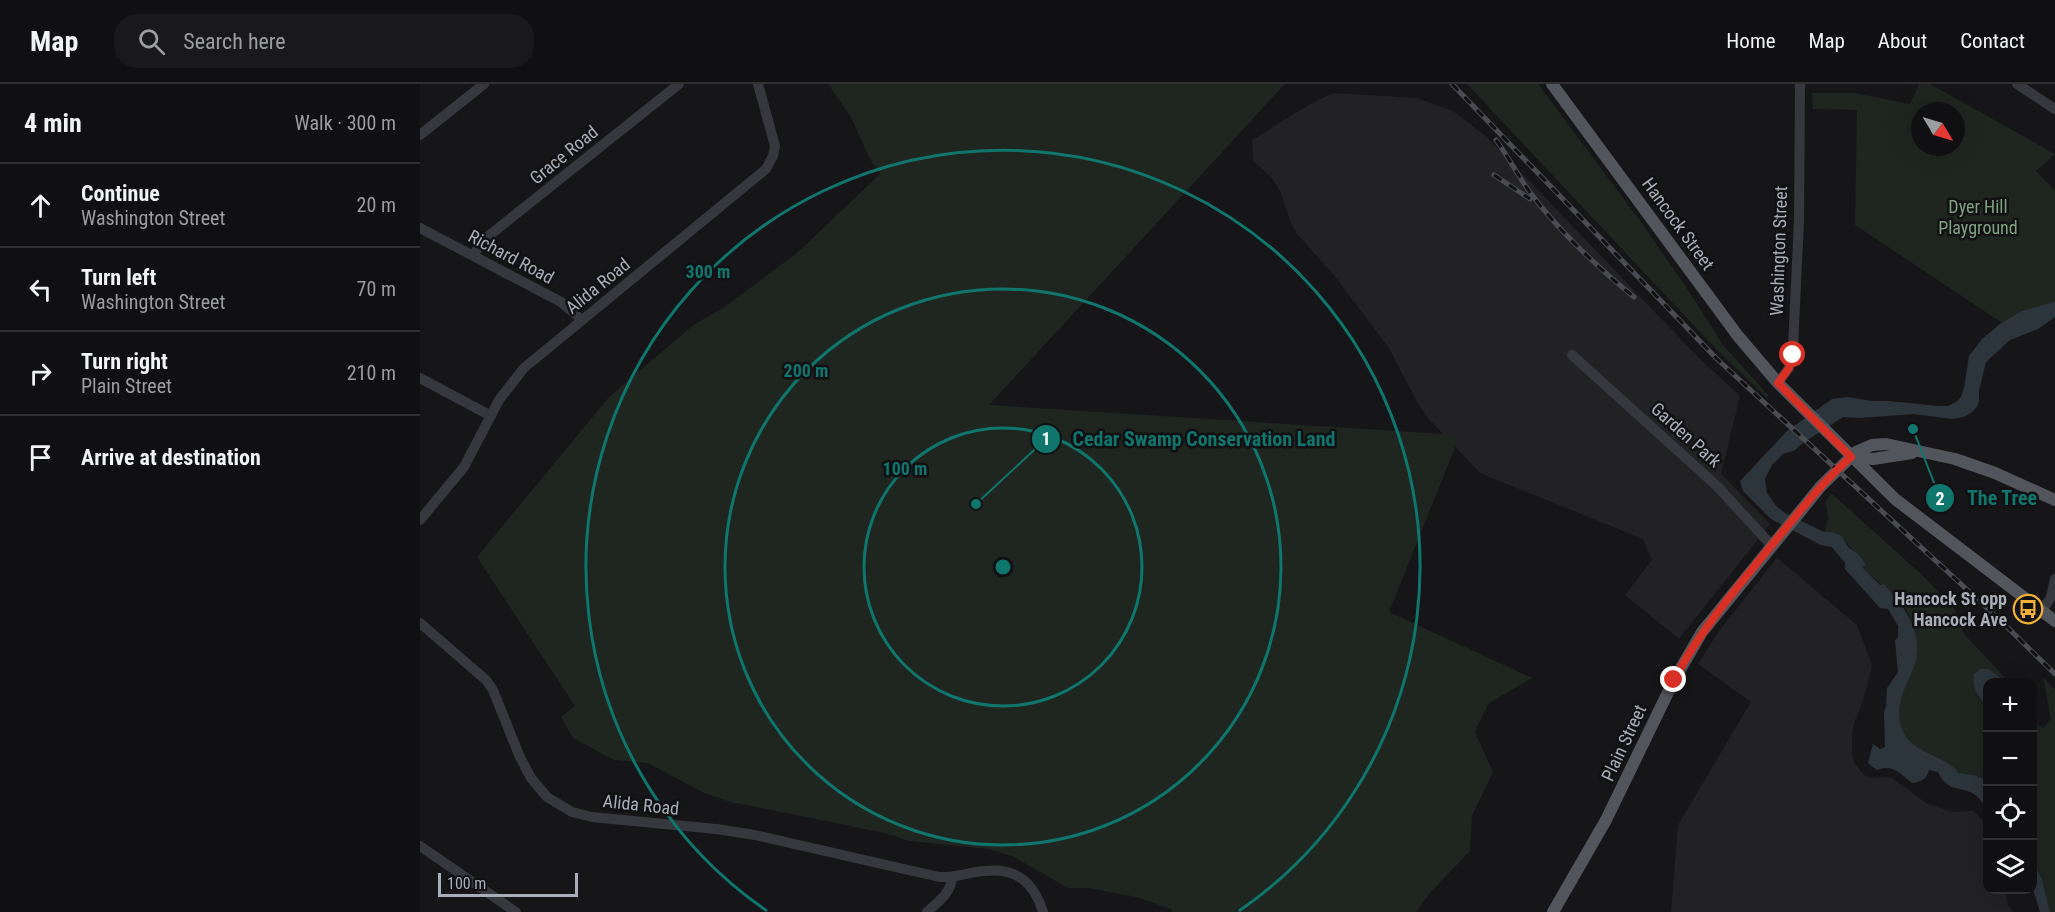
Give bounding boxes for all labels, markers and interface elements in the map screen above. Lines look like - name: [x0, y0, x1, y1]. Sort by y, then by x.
- search box: [114, 14, 534, 68]
- text: Map: [30, 25, 78, 58]
- icon: search: [135, 25, 168, 58]
- text: Search here: [183, 29, 286, 54]
- text: Home: [1726, 29, 1776, 53]
- text: Map: [1809, 29, 1845, 53]
- text: About: [1878, 29, 1927, 53]
- text: Contact: [1960, 29, 2025, 53]
- north arrow: [1911, 102, 1965, 156]
- text: 4 min: [24, 108, 82, 138]
- text: Walk · 300 m: [295, 111, 396, 135]
- street label: Grace Road: [525, 121, 602, 188]
- street label: Hancock Street: [1638, 174, 1719, 274]
- text: Continue: [81, 181, 160, 206]
- street label: Washington Street: [1766, 186, 1791, 316]
- icon: ahead: [24, 189, 57, 222]
- text: 20 m: [357, 193, 396, 217]
- park label: Dyer Hill Playground: [1938, 196, 2018, 238]
- text: Washington Street: [81, 206, 225, 230]
- street label: Richard Road: [465, 225, 558, 288]
- street label: Alida Road: [561, 253, 634, 318]
- text: 300 m: [686, 261, 730, 282]
- text: Turn left: [81, 265, 156, 290]
- icon: left: [24, 273, 57, 306]
- text: 70 m: [357, 277, 396, 301]
- text: Washington Street: [81, 290, 225, 314]
- route start: [1779, 341, 1805, 367]
- text: Turn right: [81, 349, 168, 374]
- icon: right: [24, 357, 57, 390]
- text: 200 m: [784, 360, 828, 381]
- text: 210 m: [347, 361, 396, 385]
- text: Plain Street: [81, 374, 172, 398]
- street label: Garden Park: [1647, 398, 1726, 472]
- callout: Cedar Swamp Conservation Land: [1031, 420, 1347, 458]
- text: Cedar Swamp Conservation Land: [1073, 427, 1335, 451]
- text: 1: [1041, 428, 1051, 449]
- icon: arrive: [24, 441, 57, 474]
- text: Arrive at destination: [81, 445, 261, 470]
- text: 100 m: [883, 458, 927, 479]
- callout: The Tree: [1925, 479, 2049, 517]
- text: The Tree: [1967, 486, 2037, 510]
- text: 2: [1935, 488, 1945, 509]
- centre of rings: [993, 557, 1013, 577]
- place label: Hancock St opp Hancock Ave: [1894, 588, 2007, 630]
- bus stop icon: Hancock St opp Hancock Ave: [2012, 593, 2044, 625]
- route end: [1660, 666, 1686, 692]
- map controls: [1983, 678, 2037, 894]
- button: +: [1983, 678, 2037, 732]
- street label: Plain Street: [1597, 701, 1650, 784]
- button: −: [1983, 732, 2037, 786]
- button: locate: [1983, 786, 2037, 840]
- street label: Alida Road: [602, 790, 680, 819]
- button: layers: [1983, 840, 2037, 894]
- scale bar: [438, 870, 578, 898]
- text: 100 m: [447, 874, 486, 893]

